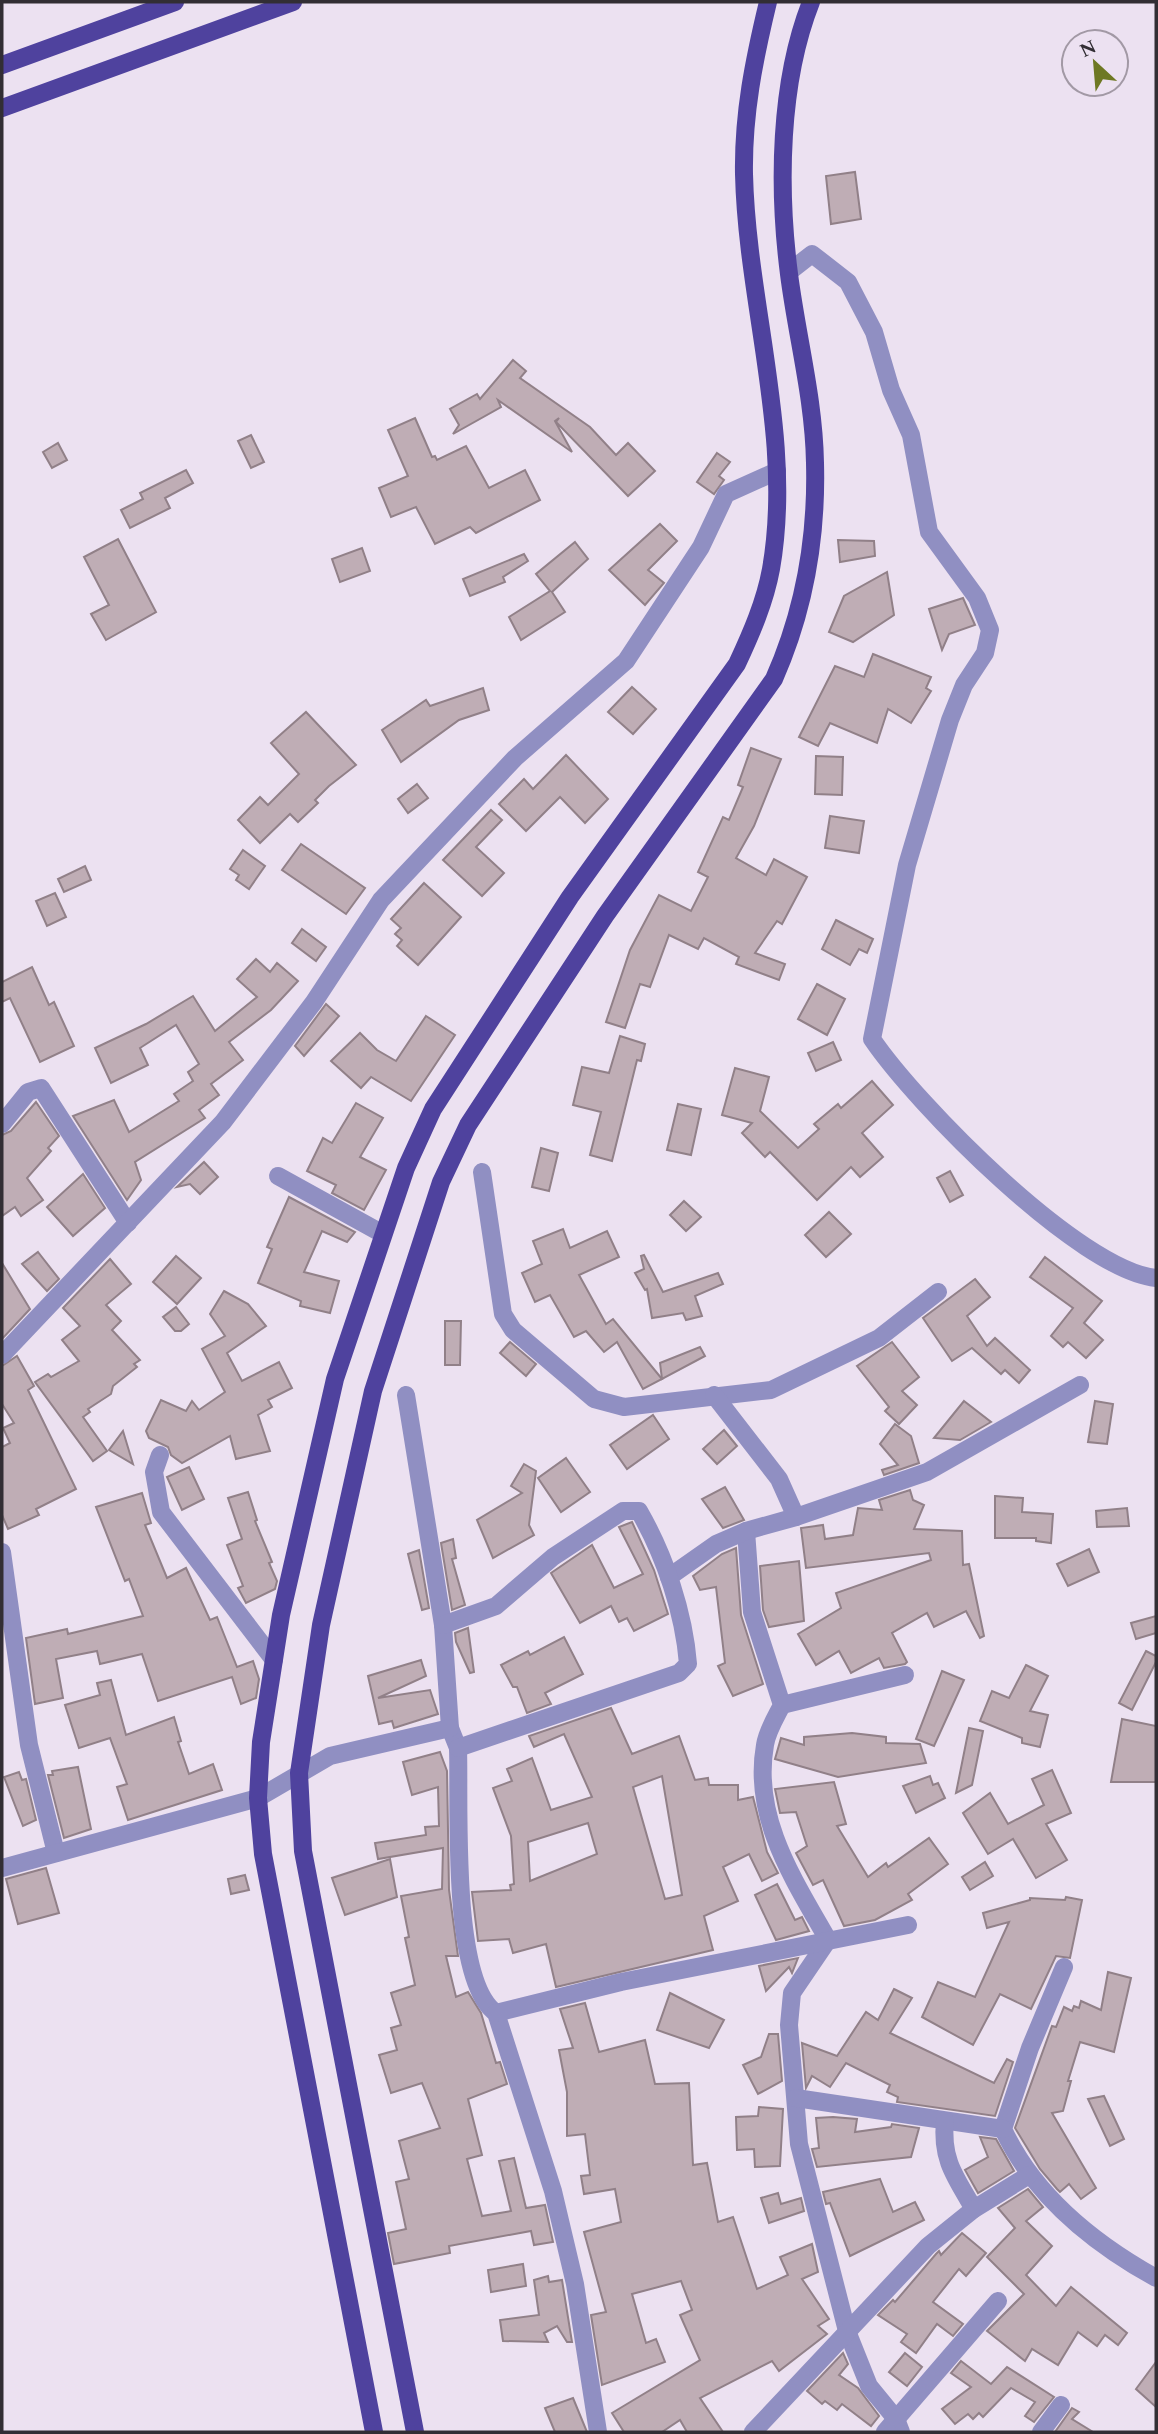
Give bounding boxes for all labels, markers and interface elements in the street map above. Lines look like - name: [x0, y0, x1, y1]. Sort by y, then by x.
- north arrow: [1060, 28, 1130, 98]
- text: N: [1075, 33, 1102, 66]

